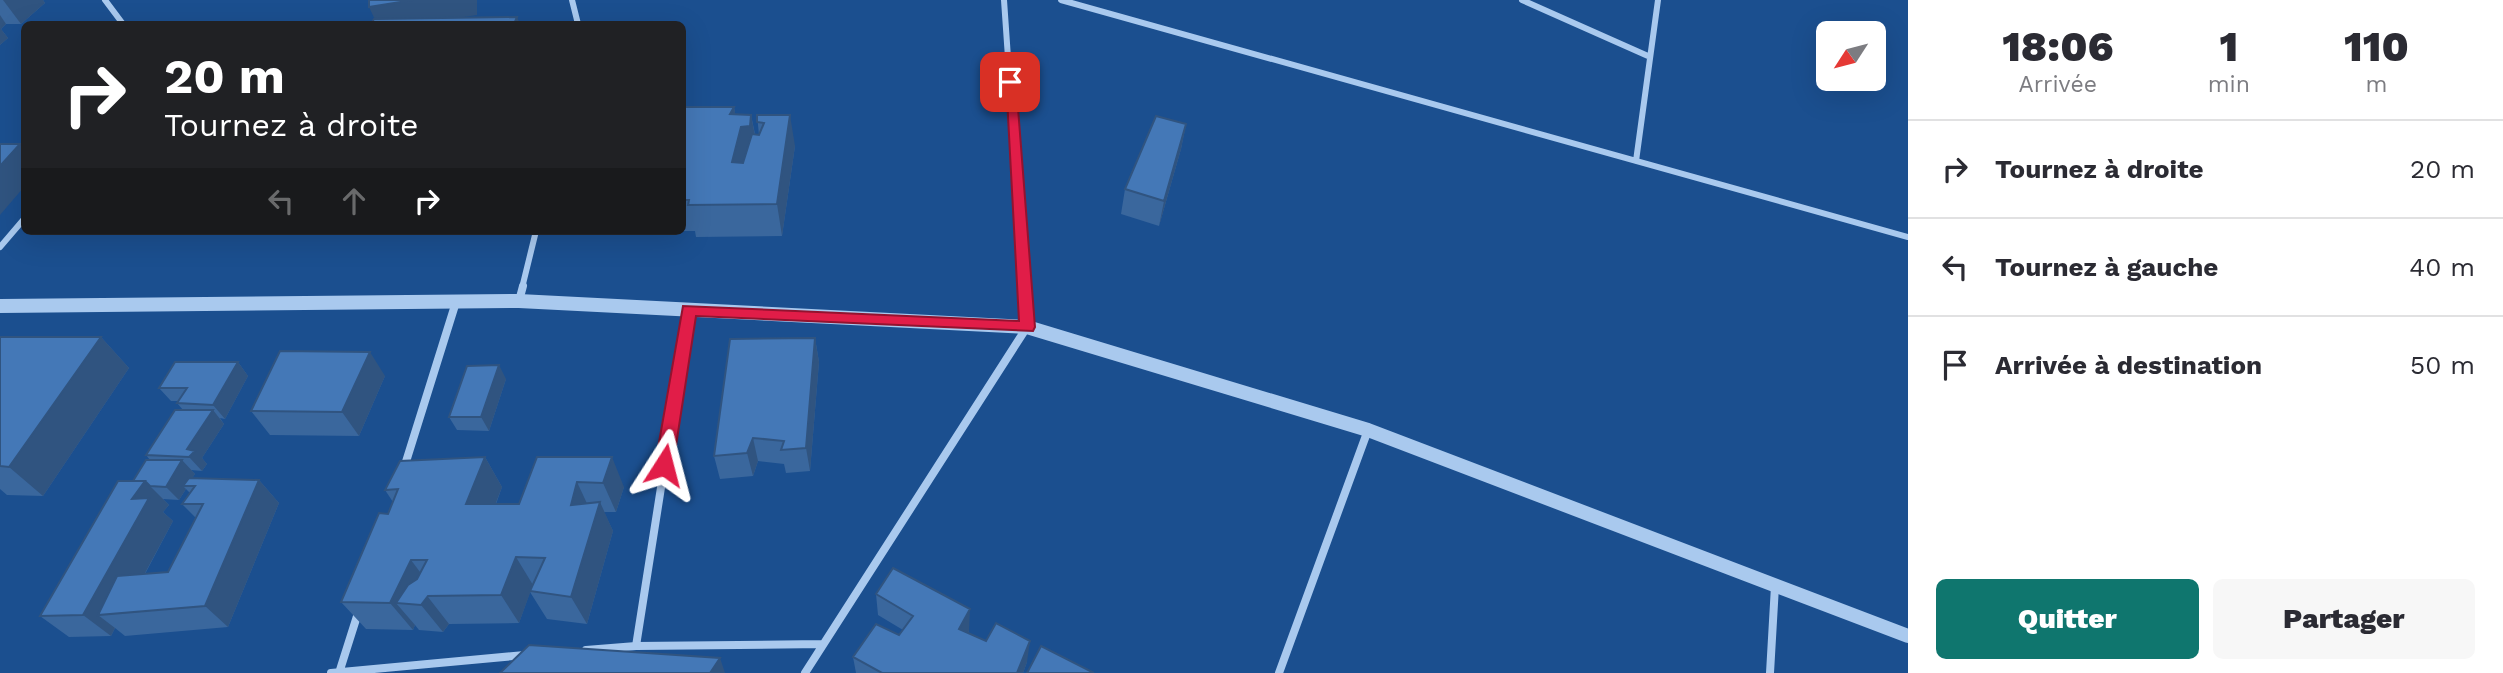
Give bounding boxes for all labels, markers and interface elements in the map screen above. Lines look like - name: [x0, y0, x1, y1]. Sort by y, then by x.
- north arrow: [1816, 21, 1886, 91]
- map controls: [1816, 21, 1886, 91]
- text: 18:06: [2002, 22, 2113, 71]
- text: 1: [2219, 22, 2238, 71]
- text: 110: [2344, 22, 2409, 71]
- text: 20 m: [164, 47, 285, 105]
- icon: right: [49, 49, 140, 140]
- pin: [980, 52, 1040, 112]
- icon: arrive: [991, 63, 1029, 101]
- text: Arrivée: [2019, 71, 2097, 98]
- text: min: [2208, 71, 2250, 98]
- text: m: [2365, 71, 2387, 98]
- text: Tournez à droite: [164, 106, 419, 144]
- icon: right: [1936, 150, 1974, 188]
- text: Tournez à droite: [1995, 154, 2204, 184]
- text: 20 m: [2410, 154, 2475, 184]
- icon: left: [262, 182, 300, 220]
- icon: ahead: [335, 182, 373, 220]
- icon: right: [408, 182, 446, 220]
- icon: left: [1936, 248, 1974, 286]
- text: Tournez à gauche: [1995, 252, 2218, 282]
- text: 40 m: [2409, 252, 2475, 282]
- icon: arrive: [1936, 346, 1974, 384]
- text: Arrivée à destination: [1995, 350, 2262, 380]
- text: 50 m: [2410, 350, 2475, 380]
- position arrow: [627, 428, 701, 502]
- button: Quitter: [1936, 579, 2199, 659]
- button: Partager: [2213, 579, 2475, 659]

